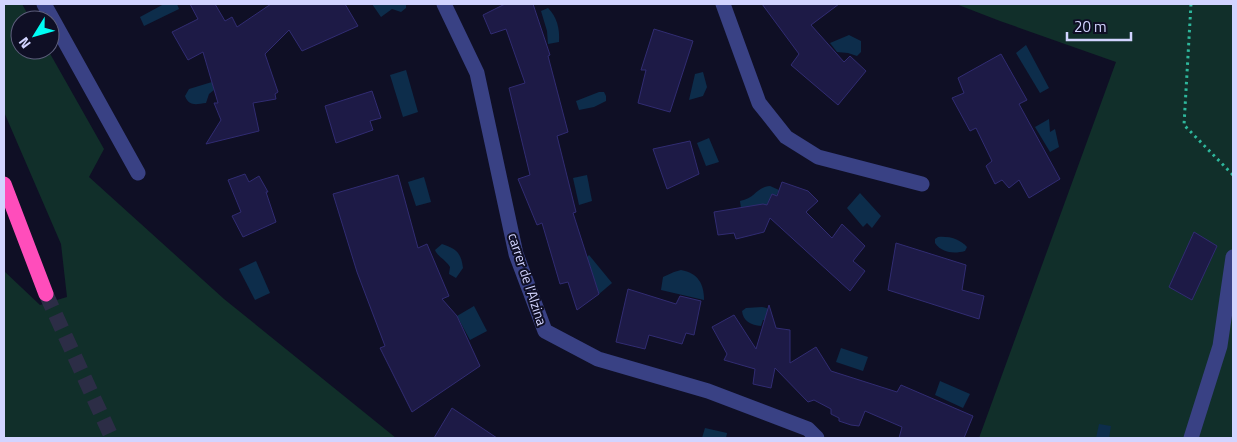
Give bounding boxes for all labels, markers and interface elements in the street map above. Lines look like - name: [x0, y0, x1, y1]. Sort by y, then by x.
- north arrow: [10, 10, 60, 60]
- scale bar: [1067, 10, 1131, 42]
- text: 20 m: [1074, 15, 1107, 38]
- text: N: [13, 33, 36, 53]
- street label: carrer de l'Alzina: [503, 230, 553, 328]

